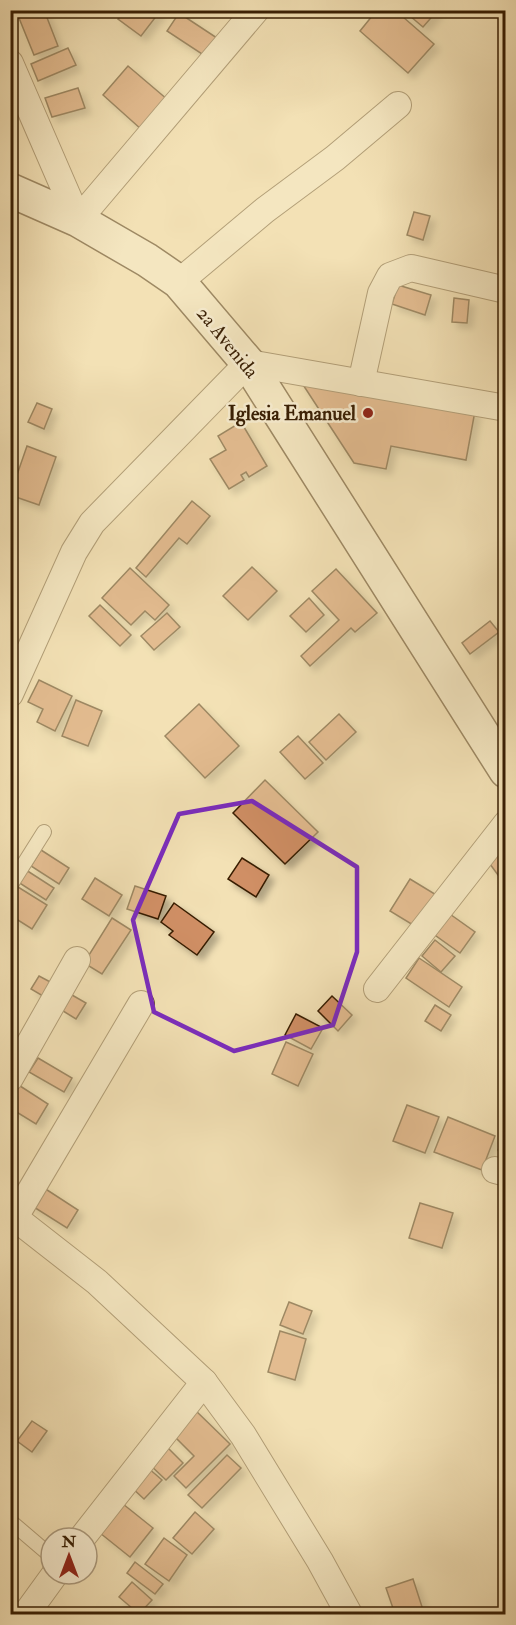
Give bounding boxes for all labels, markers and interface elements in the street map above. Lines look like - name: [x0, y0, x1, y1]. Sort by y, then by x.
- street label: 2a Avenida: [191, 301, 265, 384]
- place label: Iglesia Emanuel: [228, 401, 357, 427]
- marker: Iglesia Emanuel: [361, 406, 375, 420]
- north arrow: [39, 1526, 99, 1586]
- text: N: [61, 1532, 77, 1552]

